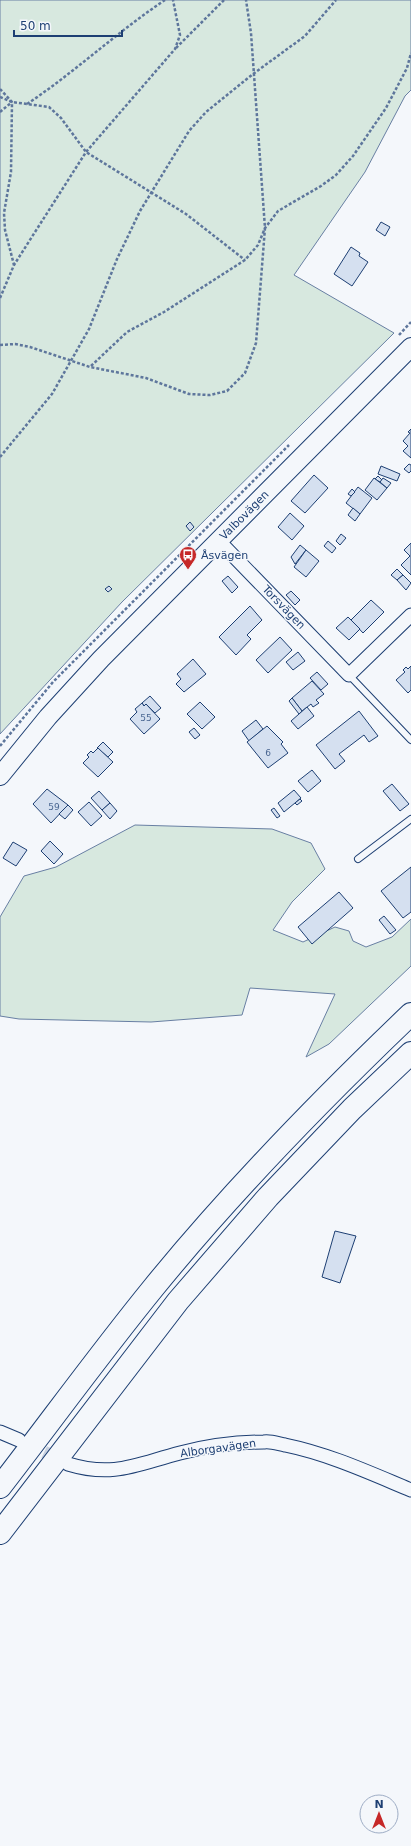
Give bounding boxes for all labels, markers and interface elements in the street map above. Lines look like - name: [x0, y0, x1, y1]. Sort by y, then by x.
- scale bar: [14, 12, 122, 38]
- text: 50 m: [20, 19, 51, 33]
- street label: Valbovägen: [217, 488, 272, 543]
- bus stop icon: Åsvägen: [178, 545, 198, 570]
- place label: Åsvägen: [201, 549, 248, 562]
- street label: Torsvägen: [259, 582, 308, 632]
- house number: 55: [140, 713, 152, 723]
- house number: 6: [265, 748, 271, 758]
- house number: 59: [48, 802, 60, 812]
- street label: Alborgavägen: [179, 1437, 257, 1460]
- north arrow: [359, 1794, 399, 1834]
- text: N: [374, 1798, 384, 1811]

